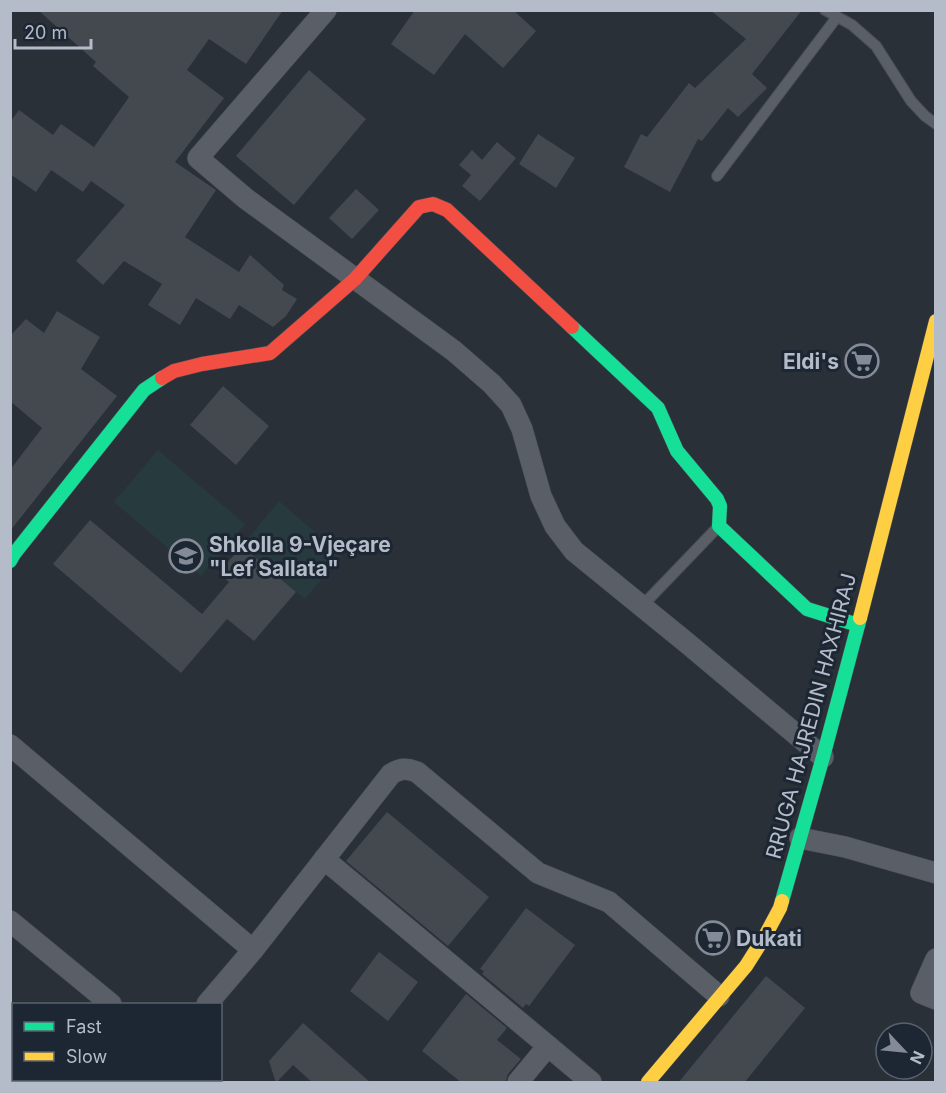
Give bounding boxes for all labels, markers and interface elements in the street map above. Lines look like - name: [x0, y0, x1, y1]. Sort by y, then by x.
- scale bar: [15, 12, 92, 50]
- text: 20 m: [24, 22, 67, 43]
- supermarket icon: Eldi's: [844, 343, 880, 379]
- place label: Eldi's: [783, 349, 839, 374]
- place label: Shkolla 9-Vjeçare "Lef Sallata": [209, 532, 391, 581]
- school or university icon: Shkolla 9-Vjeçare "Lef Sallata": [168, 538, 204, 574]
- street label: RRUGA HAJREDIN HAXHIRAJ: [761, 570, 861, 862]
- supermarket icon: Dukati: [695, 920, 731, 956]
- place label: Dukati: [736, 926, 802, 951]
- legend: [12, 1003, 222, 1081]
- text: Fast: [66, 1016, 102, 1037]
- north arrow: [874, 1021, 934, 1081]
- text: Slow: [66, 1046, 107, 1067]
- text: N: [906, 1048, 929, 1067]

